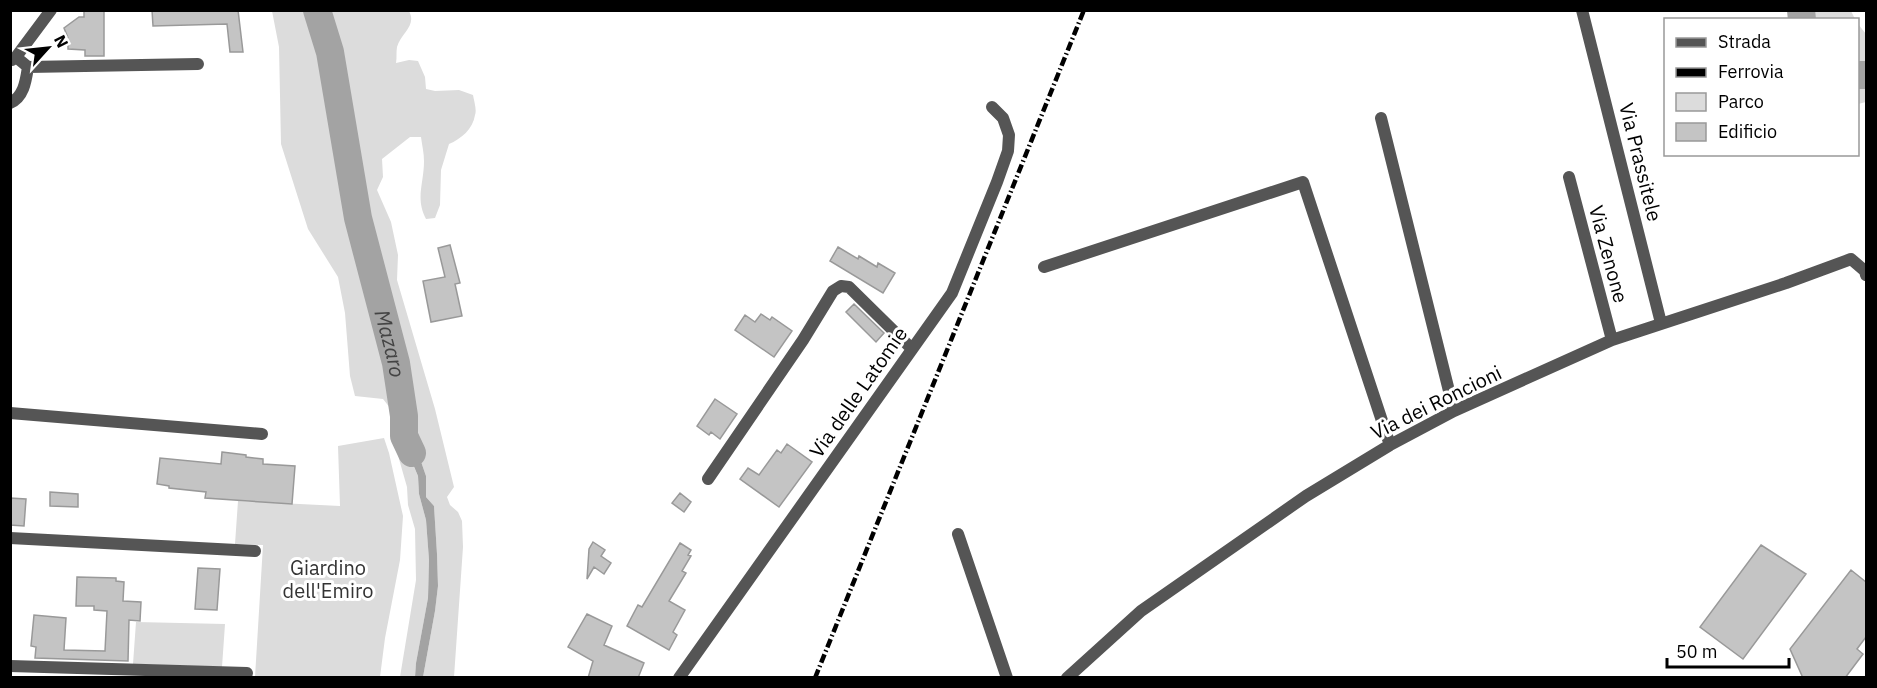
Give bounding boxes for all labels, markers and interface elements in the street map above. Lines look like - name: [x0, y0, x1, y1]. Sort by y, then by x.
- north arrow: [18, 18, 78, 78]
- legend: [1664, 18, 1859, 156]
- text: Strada: [1718, 30, 1771, 53]
- text: N: [50, 31, 73, 51]
- text: Ferrovia: [1718, 60, 1784, 83]
- text: Parco: [1718, 90, 1764, 113]
- street label: Via Prassitele: [1613, 100, 1669, 224]
- text: Edificio: [1718, 120, 1777, 143]
- street label: Via Zenone: [1583, 202, 1635, 306]
- water label: Mazaro: [369, 306, 412, 379]
- street label: Via delle Latomie: [803, 321, 913, 463]
- street label: Via dei Roncioni: [1366, 359, 1506, 445]
- park label: Giardino dell'Emiro: [283, 554, 373, 604]
- scale bar: [1667, 631, 1788, 669]
- text: 50 m: [1676, 640, 1718, 663]

